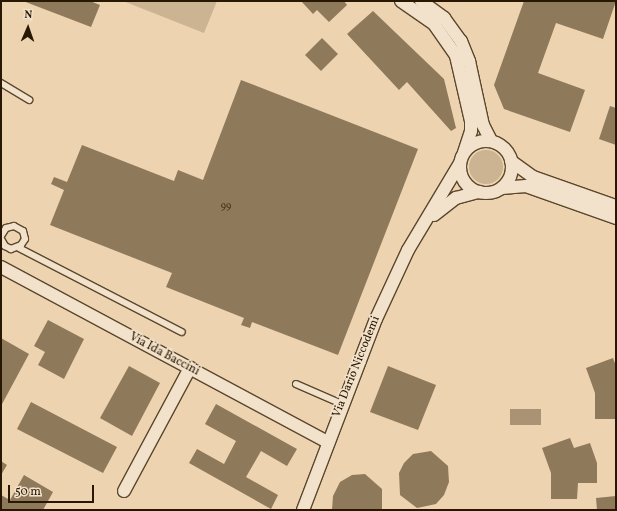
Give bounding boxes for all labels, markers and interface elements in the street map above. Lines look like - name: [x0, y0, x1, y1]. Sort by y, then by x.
- north arrow: [8, 8, 48, 48]
- text: N: [24, 8, 33, 23]
- house number: 99: [221, 201, 231, 213]
- street label: Via Dario Niccodemi: [330, 314, 384, 420]
- street label: Via Ida Baccini: [126, 330, 202, 380]
- scale bar: [10, 477, 96, 503]
- text: 50 m: [15, 484, 41, 500]

